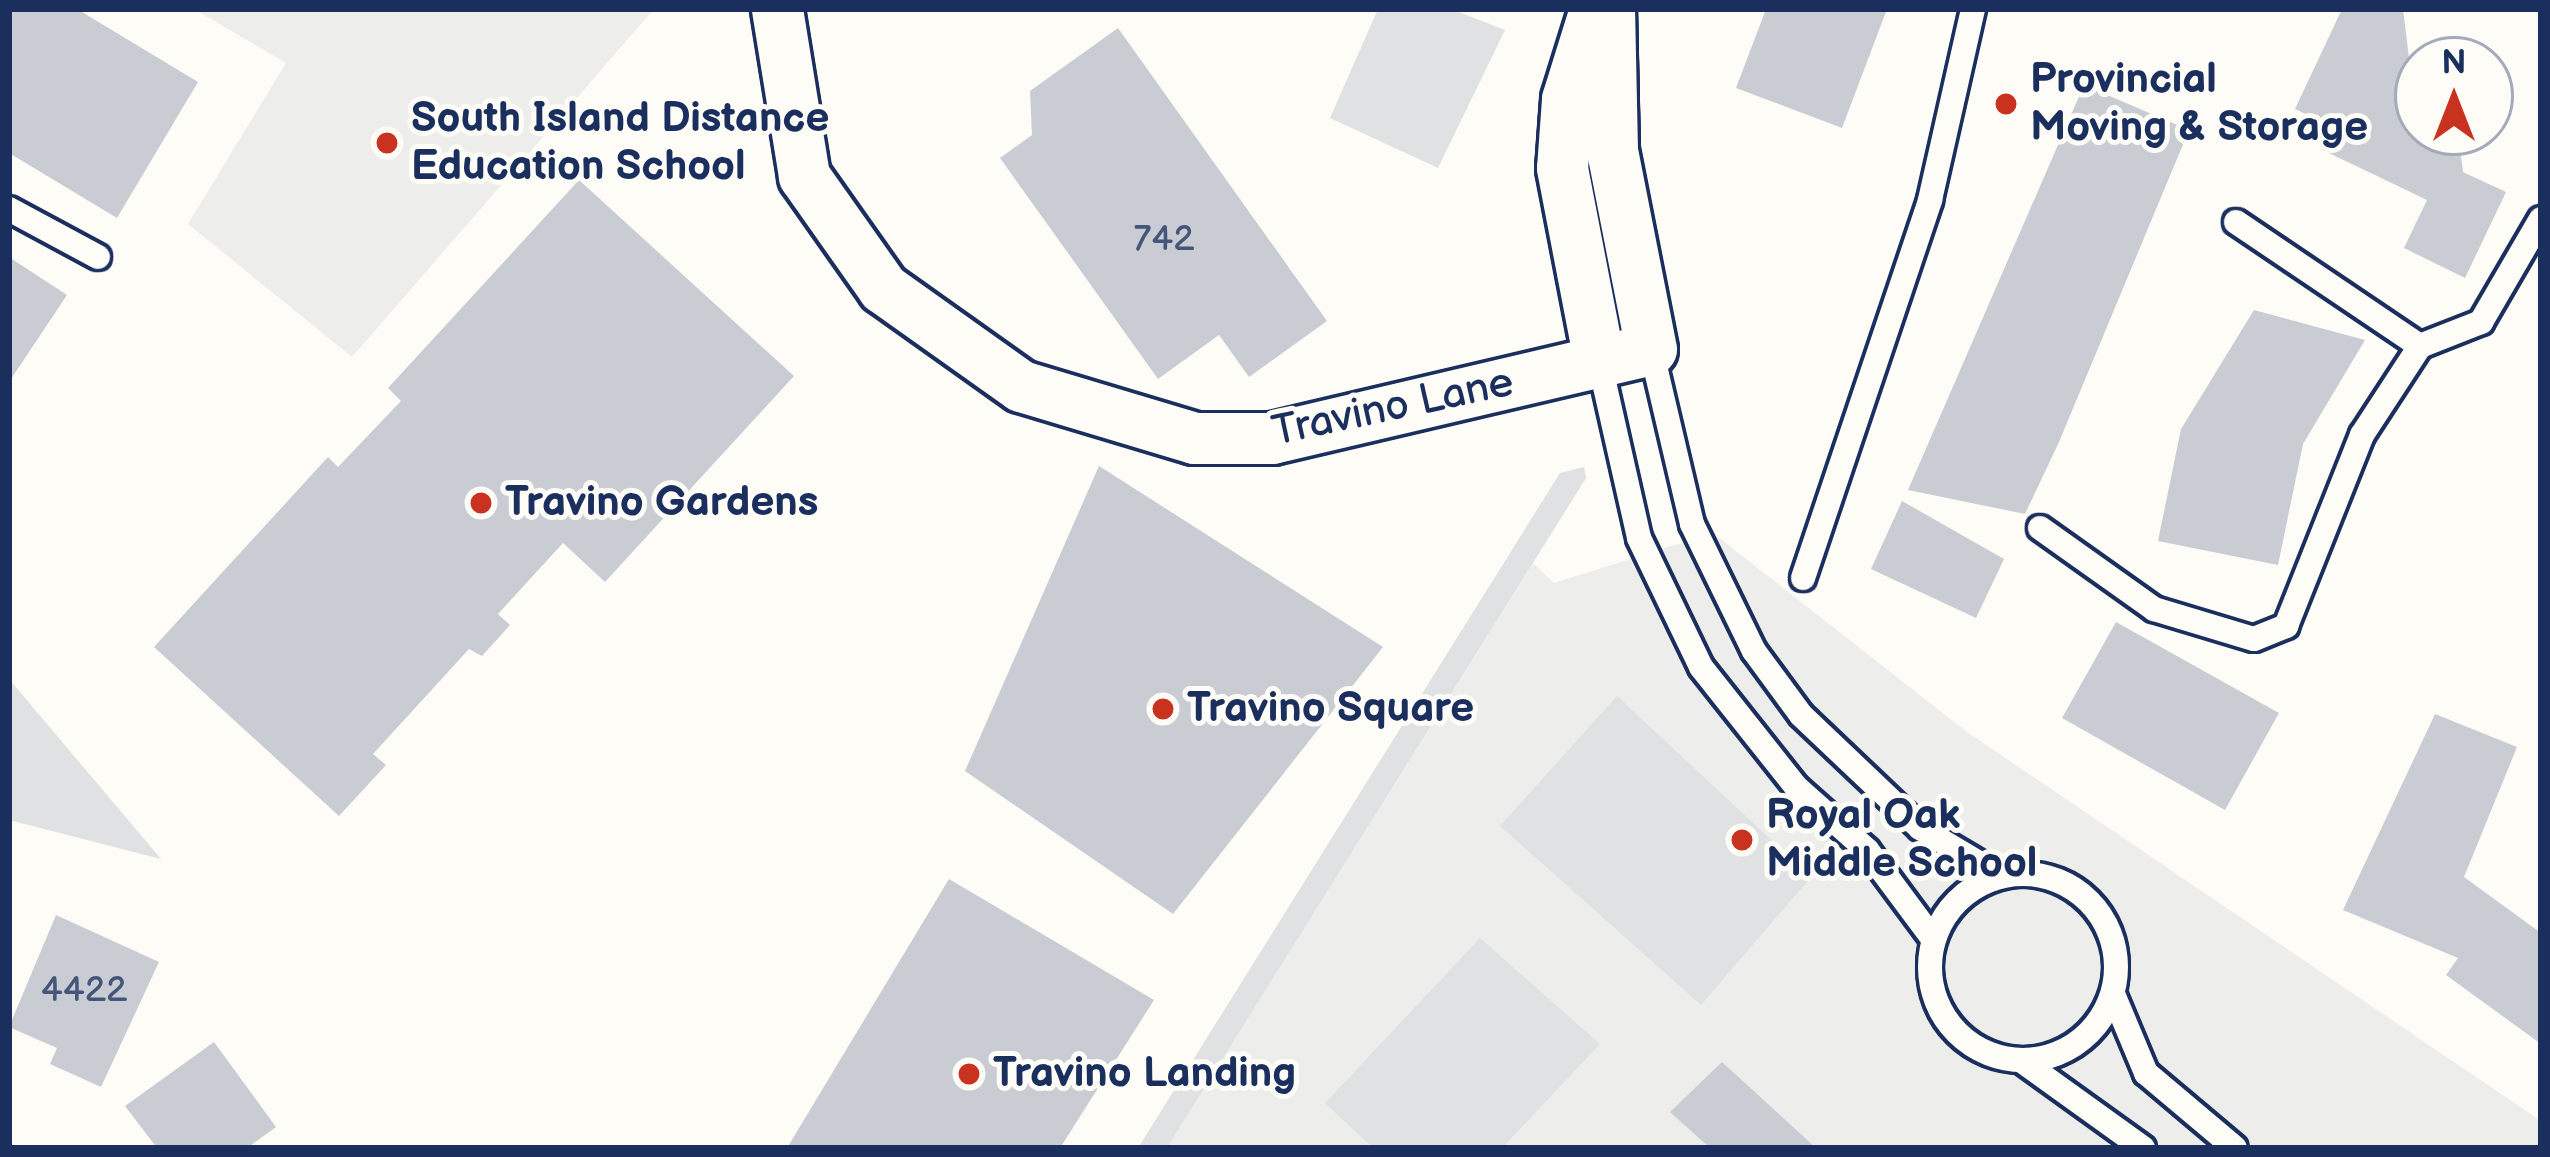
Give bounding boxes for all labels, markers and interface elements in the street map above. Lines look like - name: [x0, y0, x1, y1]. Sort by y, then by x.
- north arrow: [2394, 36, 2514, 156]
- text: N: [2442, 43, 2466, 83]
- place label: Provincial Moving & Storage: [2030, 55, 2368, 154]
- marker: Provincial Moving & Storage: [1993, 91, 2019, 117]
- place label: South Island Distance Education School: [411, 94, 829, 192]
- marker: South Island Distance Education School: [374, 130, 400, 156]
- house number: 742: [1134, 218, 1194, 262]
- street label: Travino Lane: [1268, 358, 1518, 458]
- place label: Travino Gardens: [505, 478, 818, 528]
- marker: Travino Gardens: [468, 490, 494, 516]
- place label: Travino Square: [1187, 684, 1474, 734]
- marker: Travino Square: [1150, 696, 1176, 722]
- place label: Royal Oak Middle School: [1766, 791, 2037, 890]
- marker: Royal Oak Middle School: [1729, 827, 1755, 853]
- house number: 4422: [41, 969, 127, 1013]
- place label: Travino Landing: [993, 1049, 1296, 1099]
- marker: Travino Landing: [956, 1061, 982, 1087]

